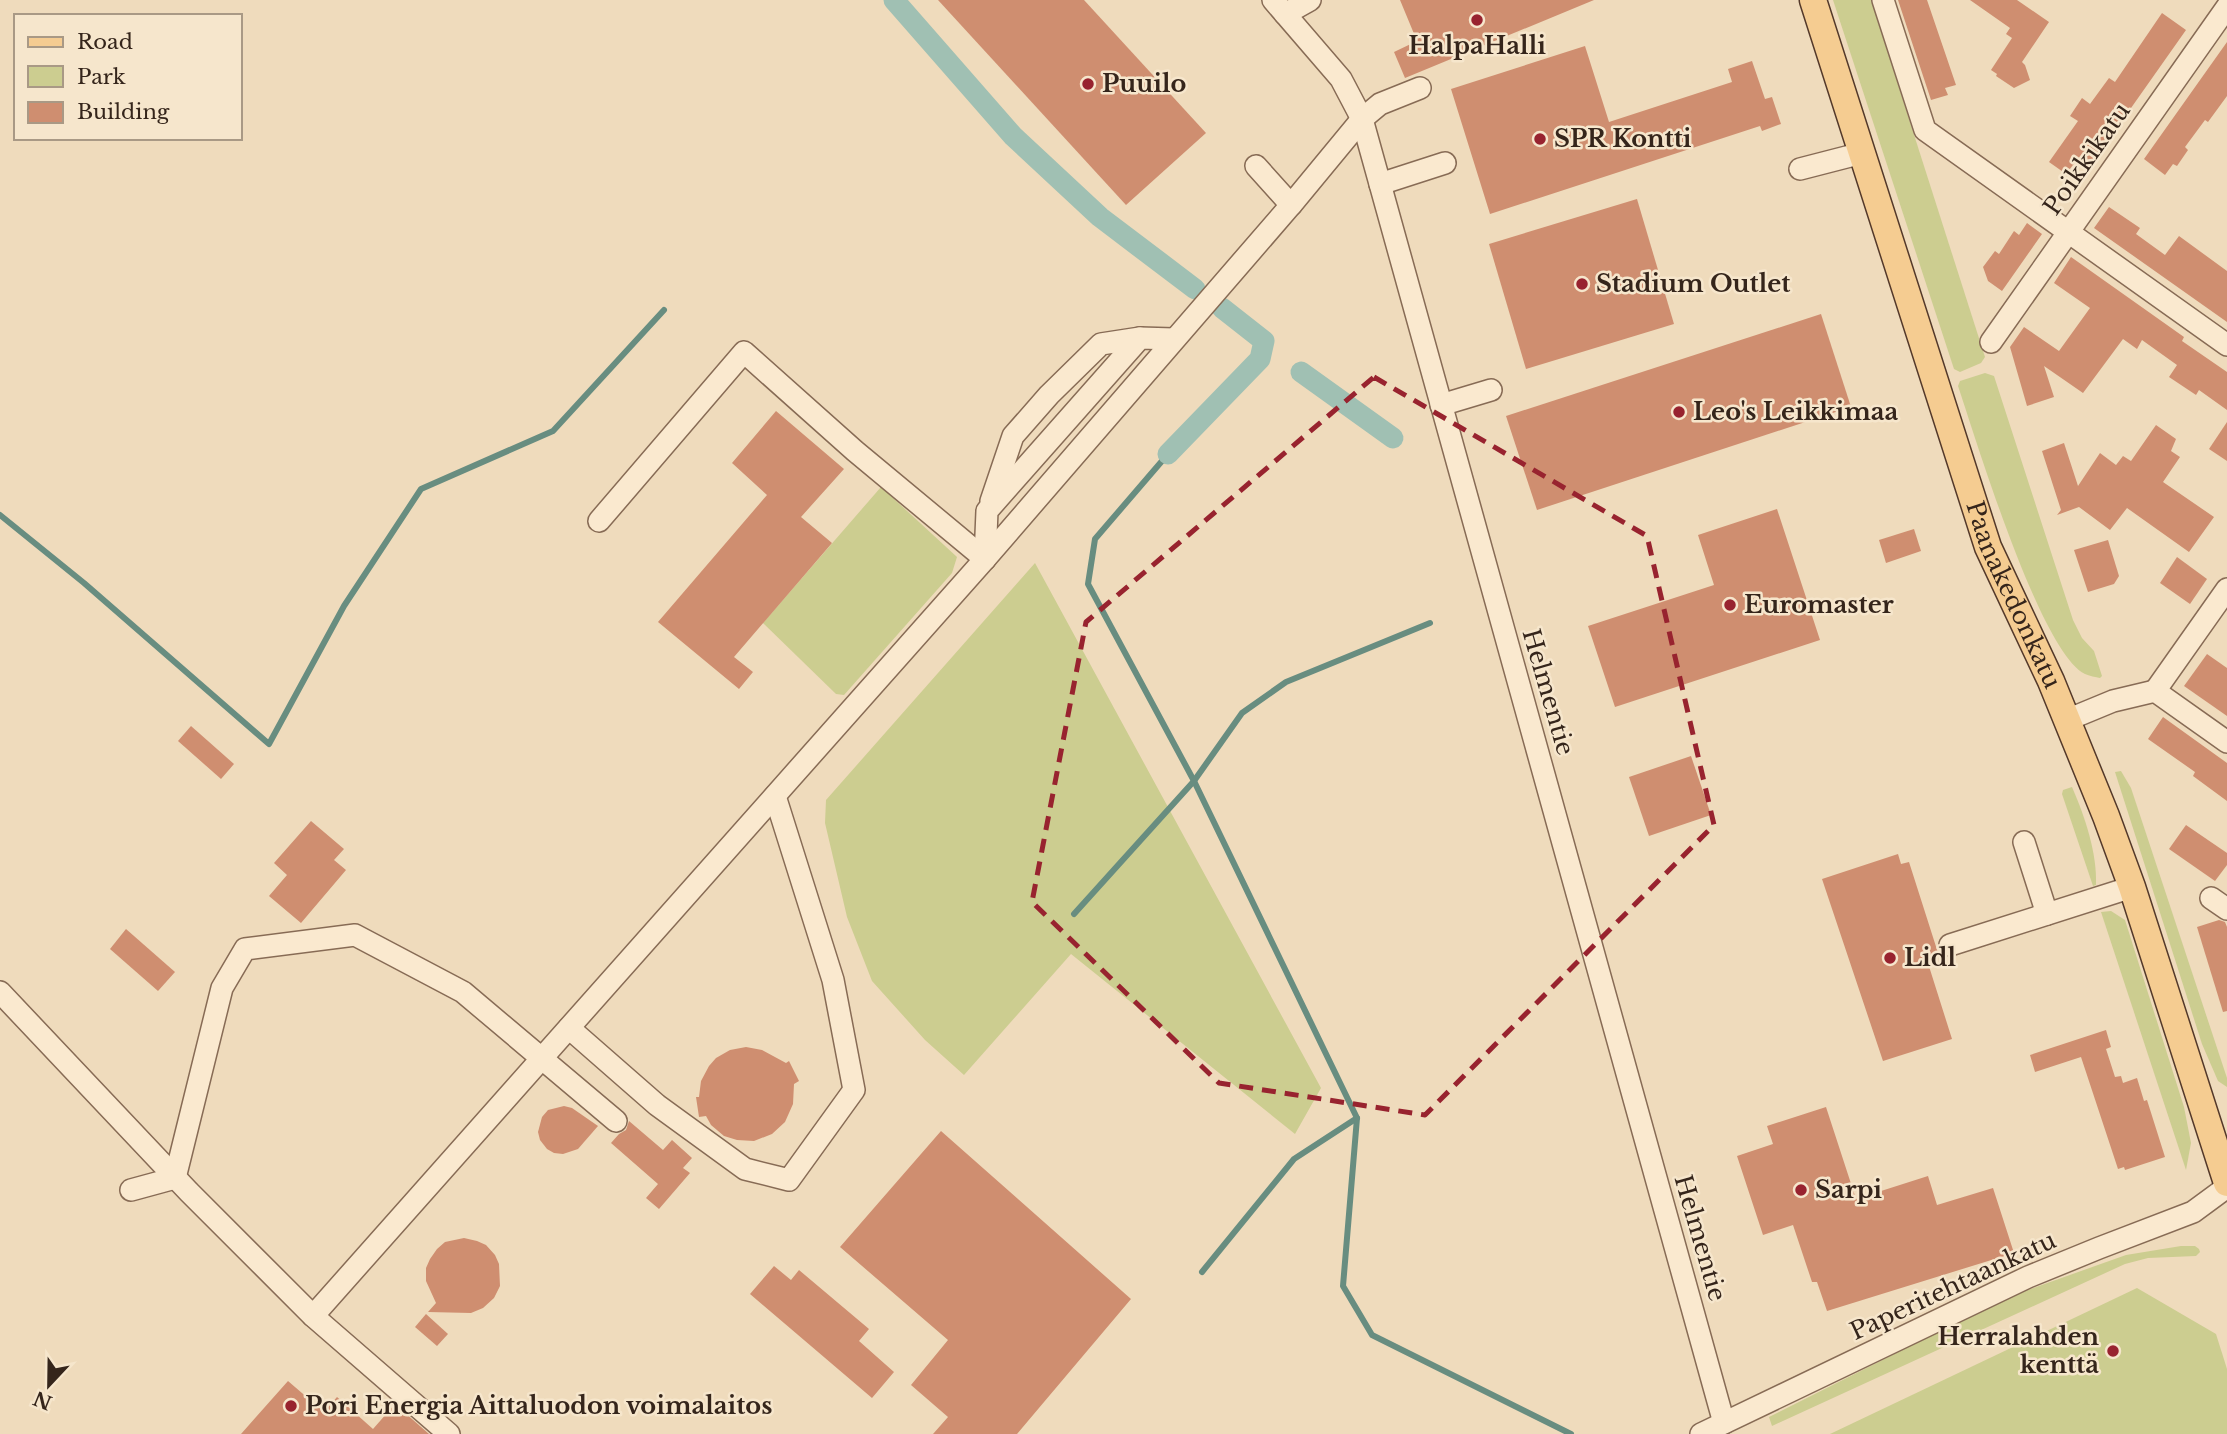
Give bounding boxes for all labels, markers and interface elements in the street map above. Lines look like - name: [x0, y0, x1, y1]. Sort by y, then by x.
- marker: HalpaHalli: [1469, 12, 1485, 28]
- legend: [14, 14, 242, 140]
- text: Road: [77, 29, 133, 55]
- place label: HalpaHalli: [1408, 31, 1546, 60]
- text: Park: [77, 64, 126, 90]
- place label: Puuilo: [1102, 69, 1186, 98]
- marker: Puuilo: [1080, 76, 1096, 92]
- street label: Poikkikatu: [2037, 97, 2136, 221]
- text: Building: [77, 99, 170, 125]
- place label: SPR Kontti: [1554, 124, 1692, 153]
- marker: SPR Kontti: [1532, 131, 1548, 147]
- place label: Stadium Outlet: [1596, 269, 1791, 298]
- marker: Stadium Outlet: [1574, 276, 1590, 292]
- place label: Leo's Leikkimaa: [1693, 397, 1899, 426]
- marker: Leo's Leikkimaa: [1671, 404, 1687, 420]
- street label: Paanakedonkatu: [1960, 497, 2067, 693]
- place label: Euromaster: [1744, 590, 1894, 619]
- marker: Euromaster: [1722, 597, 1738, 613]
- street label: Helmentie: [1517, 625, 1580, 758]
- place label: Lidl: [1904, 943, 1956, 972]
- marker: Lidl: [1882, 950, 1898, 966]
- street label: Helmentie: [1669, 1171, 1732, 1304]
- place label: Sarpi: [1815, 1175, 1882, 1204]
- marker: Sarpi: [1793, 1182, 1809, 1198]
- street label: Paperitehtaankatu: [1845, 1225, 2060, 1346]
- place label: Herralahden kenttä: [1938, 1322, 2100, 1379]
- marker: Herralahden kenttä: [2105, 1343, 2121, 1359]
- north arrow: [14, 1350, 84, 1420]
- text: N: [30, 1386, 55, 1414]
- place label: Pori Energia Aittaluodon voimalaitos: [305, 1391, 772, 1420]
- marker: Pori Energia Aittaluodon voimalaitos: [283, 1398, 299, 1414]

